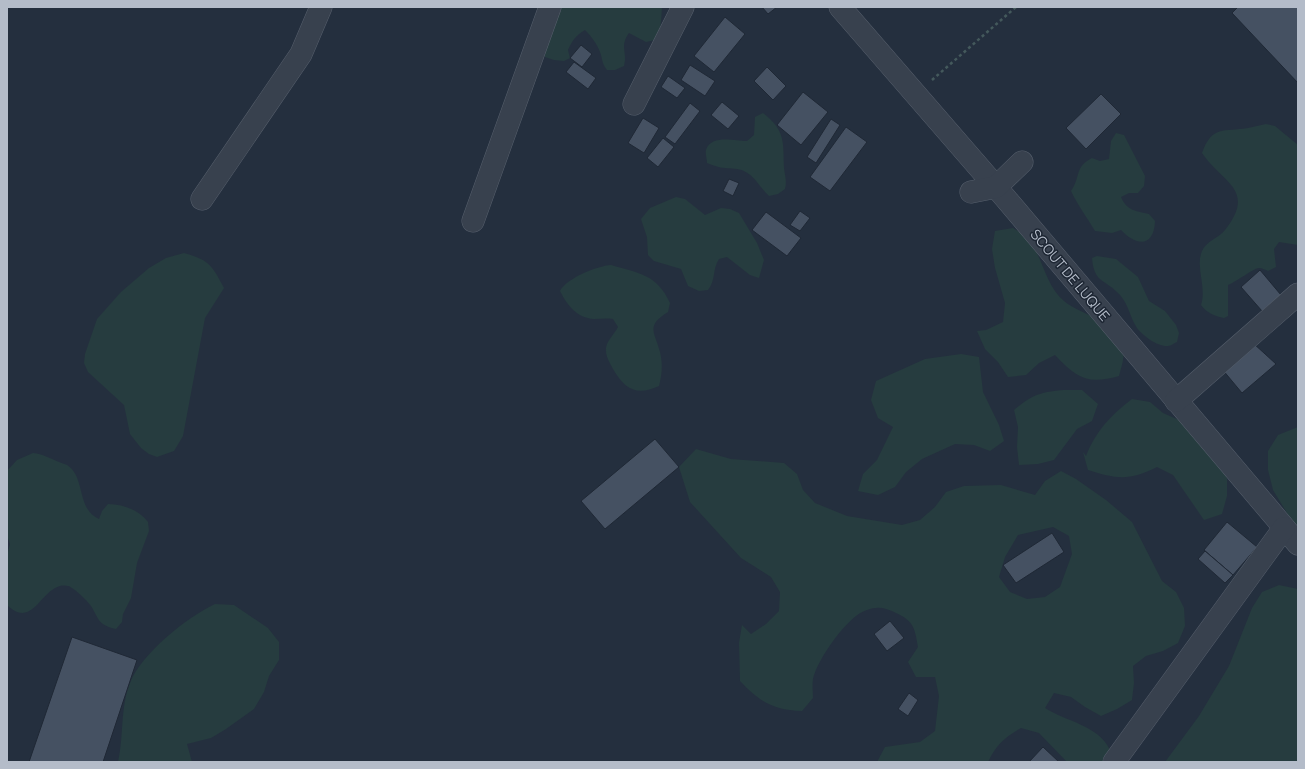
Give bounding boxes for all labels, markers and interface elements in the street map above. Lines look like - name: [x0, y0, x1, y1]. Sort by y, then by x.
- street label: SCOUT DE LUQUE: [1026, 225, 1114, 325]

